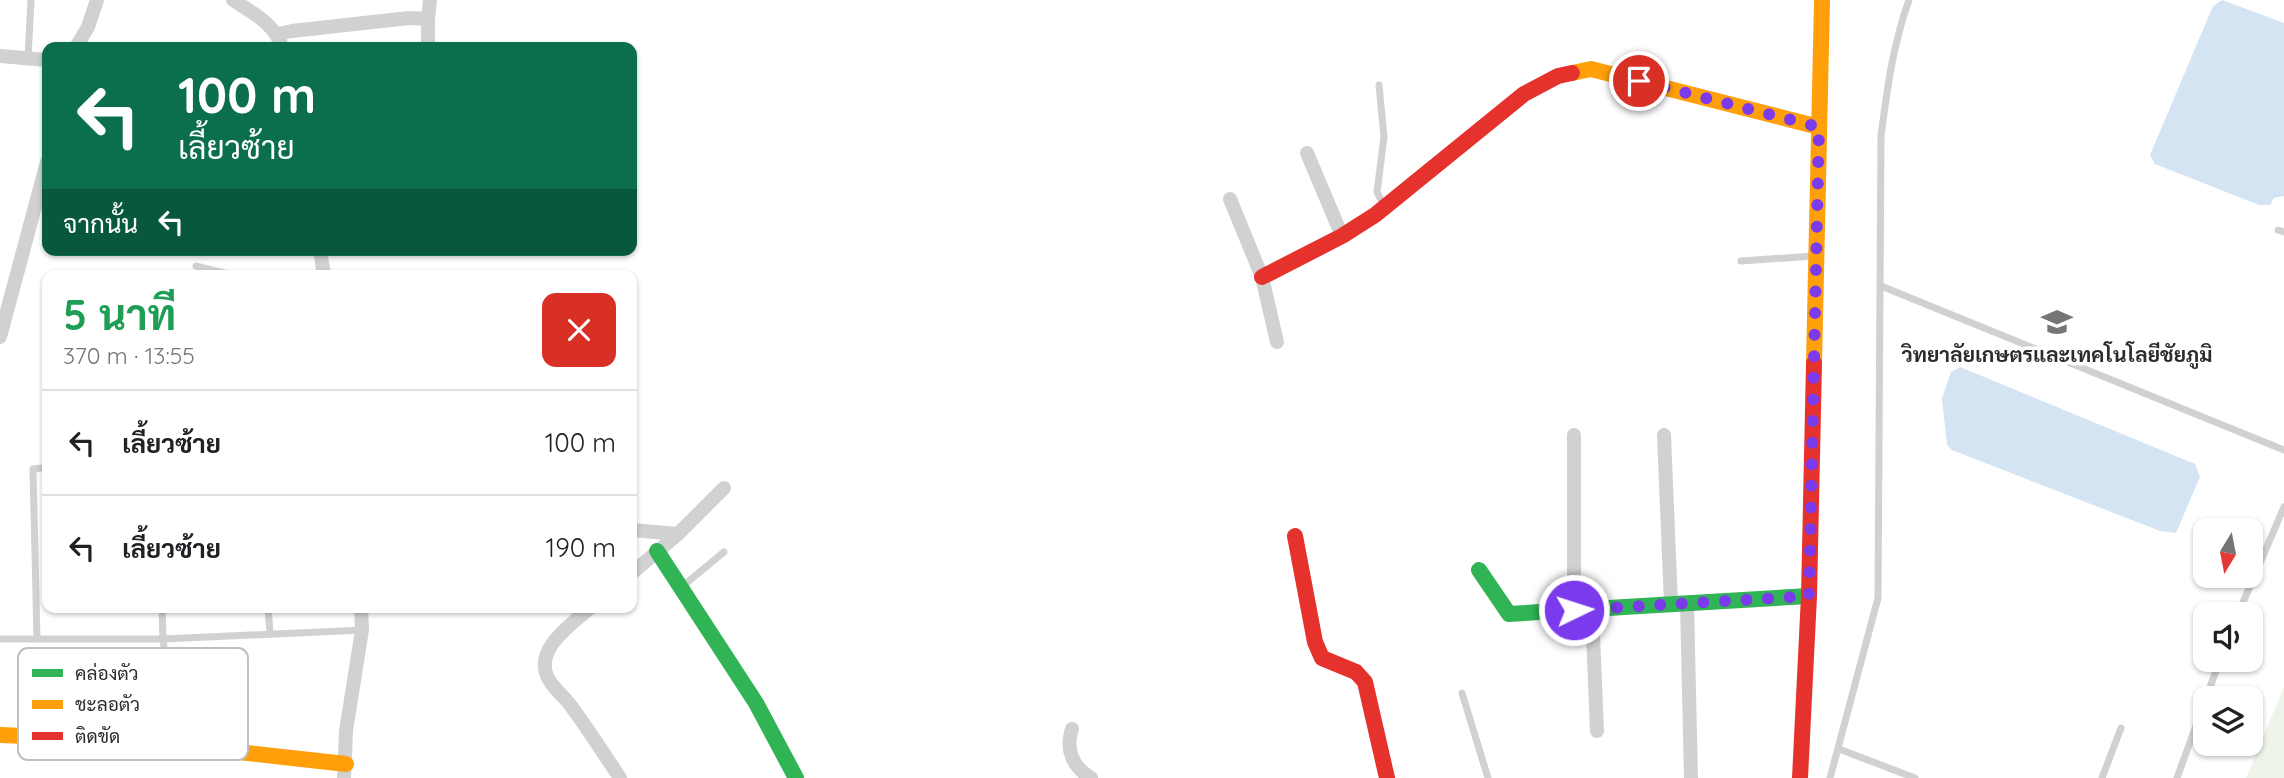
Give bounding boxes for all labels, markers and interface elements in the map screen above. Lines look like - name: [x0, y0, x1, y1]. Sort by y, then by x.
- pin: [1609, 51, 1669, 111]
- icon: arrive: [1620, 62, 1658, 100]
- text: 100 m: [178, 64, 316, 125]
- icon: left: [63, 70, 154, 161]
- text: เลี้ยวซ้าย: [178, 127, 295, 167]
- icon: left: [152, 203, 190, 241]
- text: จากนั้น: [63, 207, 138, 240]
- text: 5 นาที: [63, 288, 176, 341]
- button: close: [542, 293, 616, 367]
- school or university icon: วิทยาลัยเกษตรและเทคโนโลยีชัยภูมิ: [2040, 305, 2074, 339]
- text: 370 m · 13:55: [63, 341, 195, 370]
- place label: วิทยาลัยเกษตรและเทคโนโลยีชัยภูมิ: [1901, 341, 2212, 369]
- icon: left: [63, 424, 101, 462]
- text: 100 m: [545, 426, 616, 459]
- text: เลี้ยวซ้าย: [122, 427, 221, 460]
- north arrow: [2193, 518, 2263, 588]
- map controls: [2193, 518, 2263, 756]
- icon: left: [63, 529, 101, 567]
- text: 190 m: [546, 531, 616, 564]
- text: เลี้ยวซ้าย: [122, 532, 221, 565]
- position arrow: [1537, 573, 1611, 647]
- button: sound: [2193, 602, 2263, 672]
- legend: [18, 648, 248, 760]
- text: คล่องตัว: [75, 661, 139, 685]
- button: layers: [2193, 686, 2263, 756]
- text: ชะลอตัว: [75, 692, 140, 716]
- text: ติดขัด: [75, 724, 120, 748]

